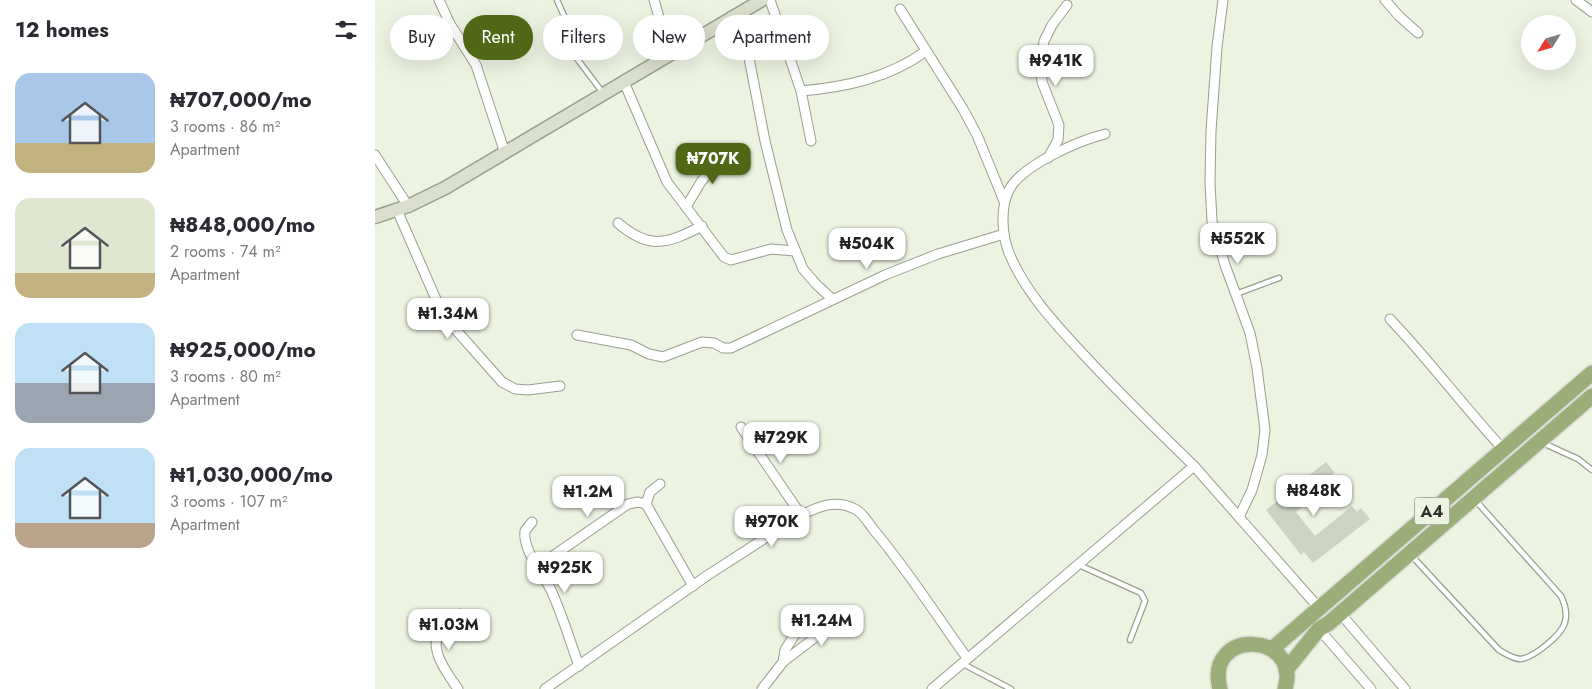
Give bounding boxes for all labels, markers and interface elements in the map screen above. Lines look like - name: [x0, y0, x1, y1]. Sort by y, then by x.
- text: 12 homes: [15, 15, 109, 45]
- chip: Buy: [390, 15, 453, 60]
- chip: Rent: [463, 15, 533, 60]
- chip: Filters: [543, 15, 623, 60]
- chip: New: [633, 15, 705, 60]
- chip: Apartment: [715, 15, 829, 60]
- north arrow: [1521, 15, 1576, 70]
- map controls: [1521, 15, 1576, 70]
- icon: filters: [332, 16, 360, 44]
- pin: ₦941K: [1021, 44, 1091, 87]
- text: ₦941K: [1030, 49, 1082, 72]
- text: ₦707,000/mo: [170, 85, 312, 115]
- icon: home: [55, 93, 115, 153]
- text: 3 rooms · 86 m²: [170, 115, 280, 138]
- text: Apartment: [170, 138, 240, 161]
- pin: ₦707K: [678, 142, 748, 185]
- text: ₦707K: [687, 147, 739, 170]
- text: ₦848,000/mo: [170, 210, 315, 240]
- icon: home: [55, 218, 115, 278]
- pin: ₦552K: [1203, 222, 1273, 265]
- text: ₦552K: [1211, 227, 1265, 250]
- pin: ₦504K: [832, 228, 902, 270]
- text: ₦504K: [840, 232, 894, 255]
- text: 2 rooms · 74 m²: [170, 240, 281, 263]
- text: Apartment: [170, 263, 240, 286]
- pin: ₦1.34M: [407, 298, 489, 340]
- text: ₦1.34M: [418, 302, 478, 325]
- text: ₦925,000/mo: [170, 335, 316, 365]
- icon: home: [55, 343, 115, 403]
- text: 3 rooms · 80 m²: [170, 365, 281, 388]
- text: Apartment: [170, 388, 240, 411]
- pin: ₦729K: [746, 422, 816, 464]
- text: ₦729K: [754, 426, 808, 449]
- text: ₦1,030,000/mo: [170, 460, 333, 490]
- icon: home: [55, 468, 115, 528]
- pin: ₦848K: [1279, 474, 1349, 517]
- pin: ₦1.2M: [553, 476, 623, 518]
- text: ₦848K: [1287, 479, 1341, 502]
- text: ₦1.2M: [563, 480, 613, 503]
- text: 3 rooms · 107 m²: [170, 490, 288, 513]
- road number: A4: [1415, 498, 1449, 524]
- pin: ₦970K: [737, 506, 807, 548]
- text: ₦970K: [745, 510, 799, 533]
- text: Apartment: [170, 513, 240, 536]
- pin: ₦925K: [530, 552, 600, 594]
- text: ₦925K: [538, 556, 592, 579]
- pin: ₦1.24M: [781, 604, 863, 647]
- pin: ₦1.03M: [408, 608, 490, 651]
- text: ₦1.24M: [792, 609, 852, 632]
- text: ₦1.03M: [419, 613, 479, 636]

